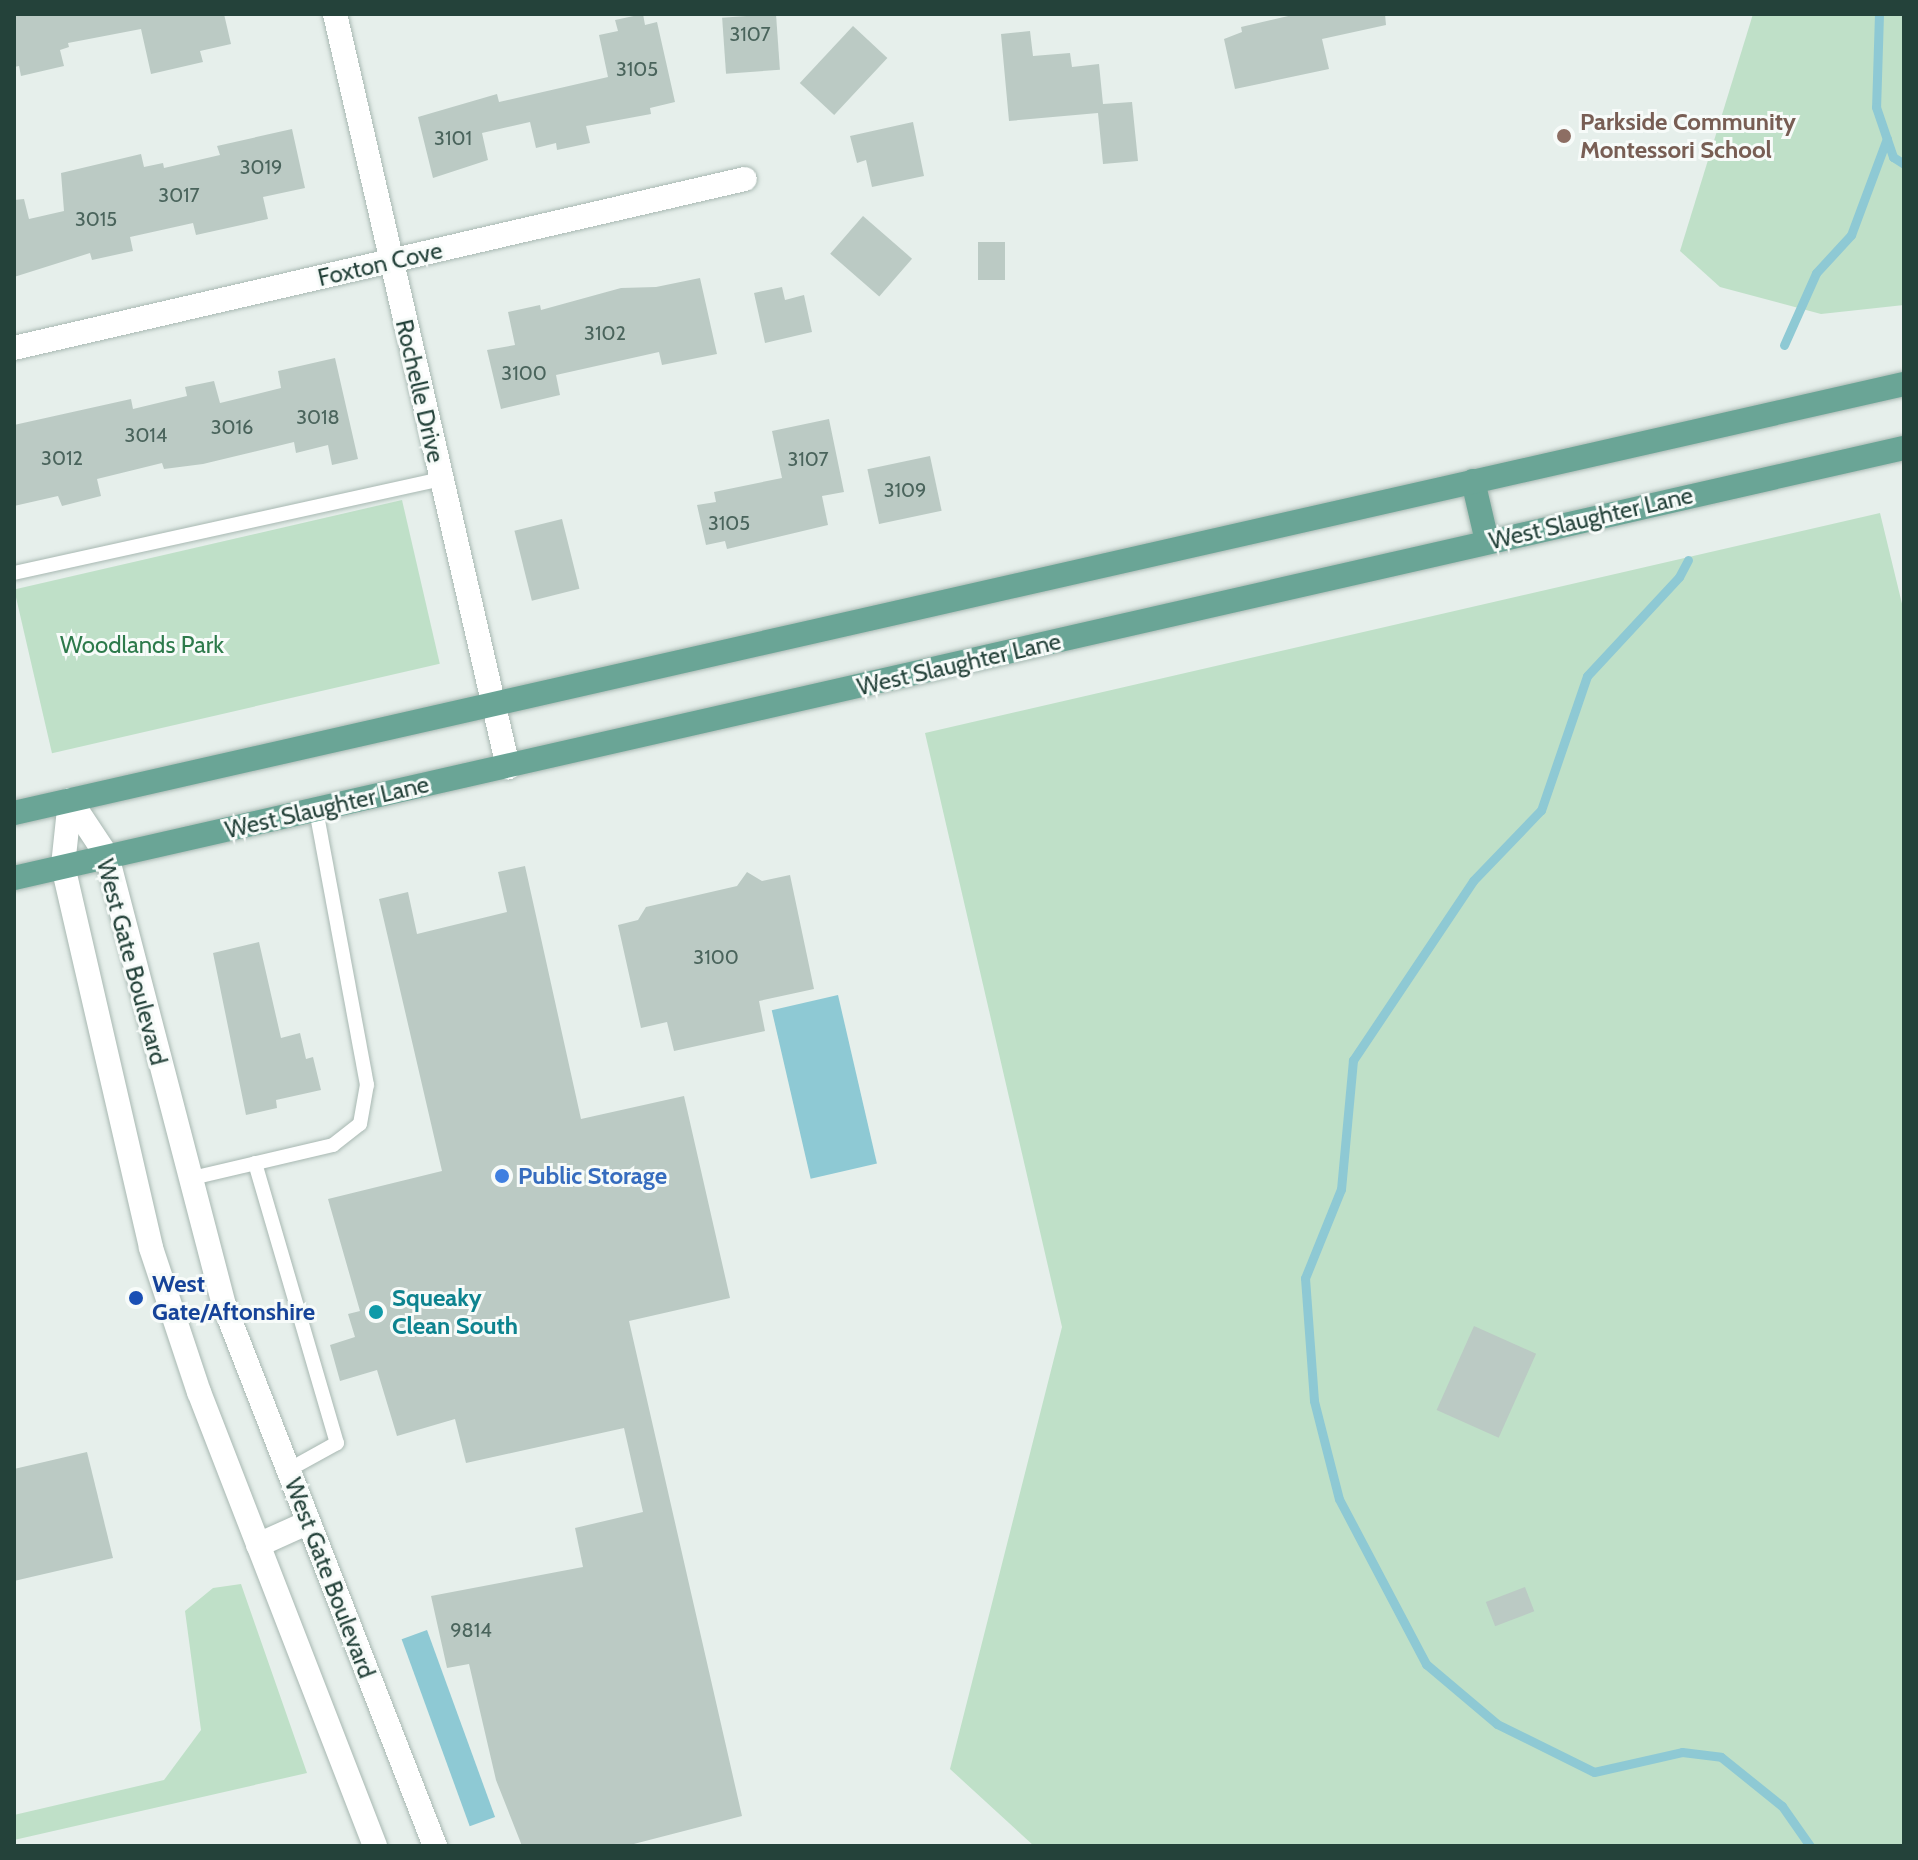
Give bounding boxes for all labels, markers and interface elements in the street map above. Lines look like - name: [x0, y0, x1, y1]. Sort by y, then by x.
- house number: 3107: [729, 22, 771, 46]
- house number: 3105: [616, 57, 658, 81]
- place label: Parkside Community Montessori School: [1580, 108, 1796, 164]
- house number: 3101: [434, 126, 472, 150]
- marker: Parkside Community Montessori School: [1555, 127, 1573, 145]
- house number: 3019: [240, 155, 282, 179]
- house number: 3017: [158, 183, 200, 207]
- house number: 3015: [75, 207, 117, 231]
- street label: Foxton Cove: [315, 236, 445, 292]
- street label: Rochelle Drive: [390, 317, 450, 465]
- house number: 3102: [584, 321, 626, 345]
- house number: 3100: [501, 361, 547, 385]
- house number: 3018: [296, 405, 340, 429]
- house number: 3016: [211, 415, 253, 439]
- house number: 3014: [125, 423, 167, 447]
- house number: 3012: [41, 446, 83, 470]
- house number: 3107: [787, 447, 829, 471]
- house number: 3109: [884, 478, 926, 502]
- street label: West Slaughter Lane: [1486, 481, 1696, 555]
- house number: 3105: [708, 511, 750, 535]
- street label: West Slaughter Lane: [854, 627, 1064, 701]
- park label: Woodlands Park: [60, 631, 224, 659]
- street label: West Slaughter Lane: [222, 770, 432, 844]
- street label: West Gate Boulevard: [91, 856, 173, 1068]
- house number: 3100: [693, 945, 739, 969]
- place label: Public Storage: [518, 1162, 667, 1190]
- marker: Public Storage: [493, 1167, 511, 1185]
- place label: West Gate/Aftonshire: [152, 1270, 315, 1326]
- place label: Squeaky Clean South: [392, 1284, 518, 1340]
- marker: West Gate/Aftonshire: [127, 1289, 145, 1307]
- marker: Squeaky Clean South: [367, 1303, 385, 1321]
- street label: West Gate Boulevard: [279, 1474, 381, 1682]
- house number: 9814: [450, 1618, 492, 1642]

